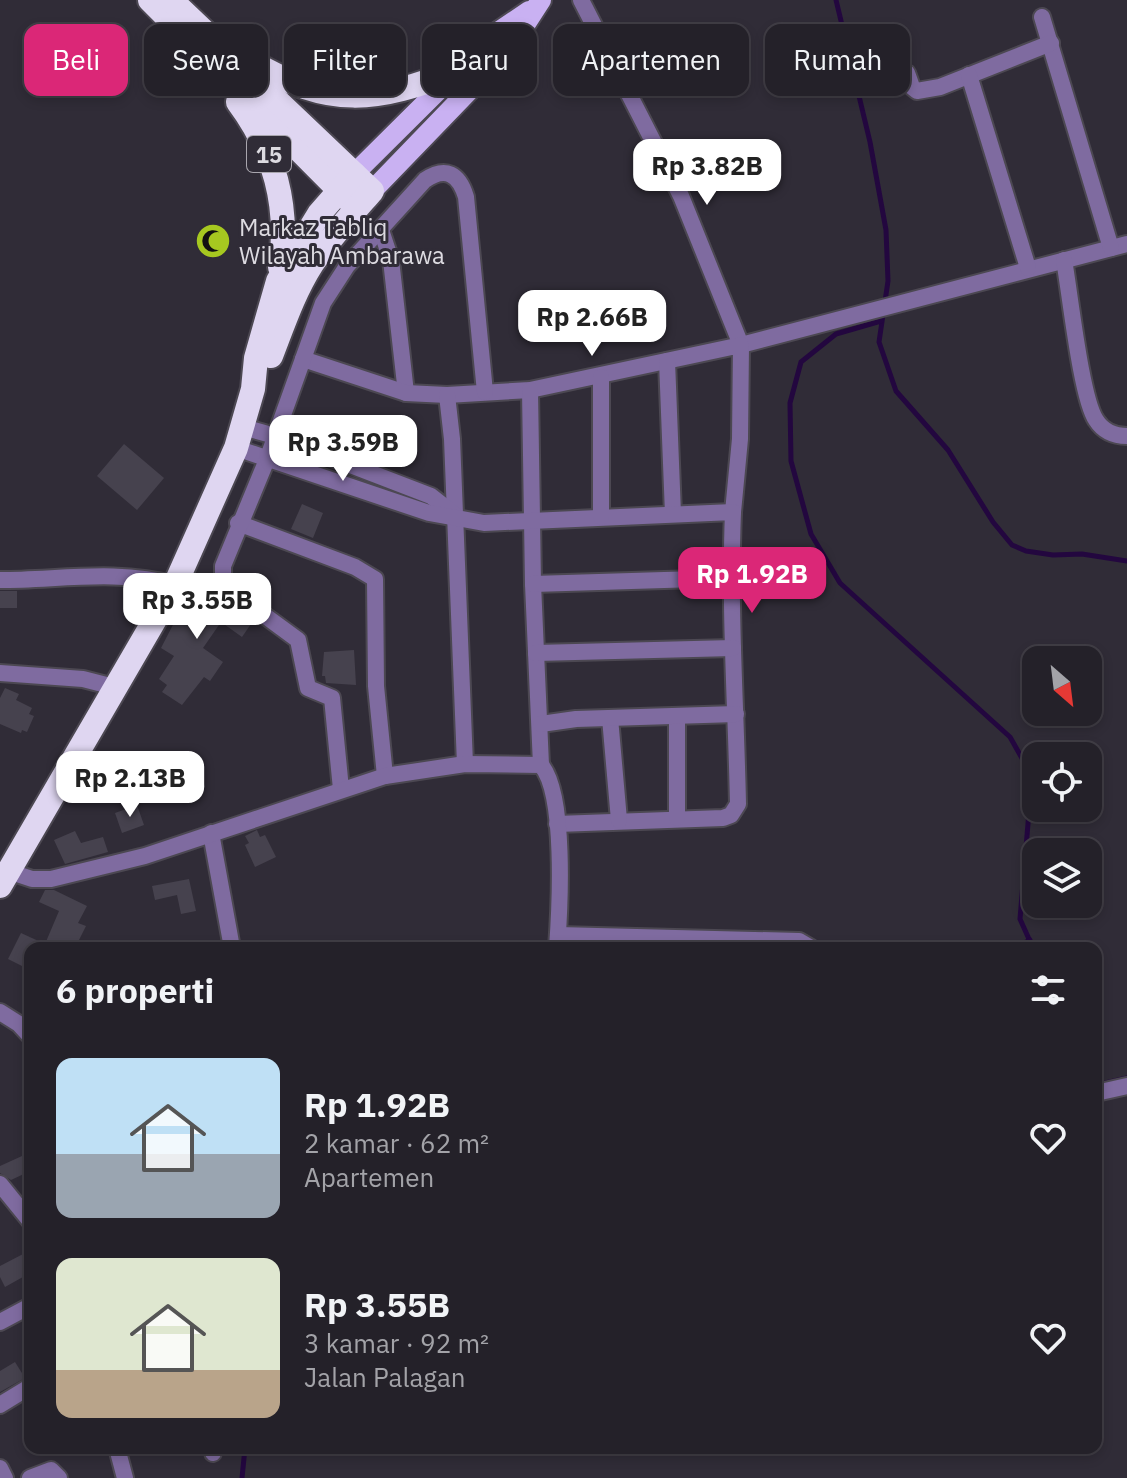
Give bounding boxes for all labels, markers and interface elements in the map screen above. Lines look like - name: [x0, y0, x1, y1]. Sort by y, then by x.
- chip: Beli: [24, 24, 128, 96]
- chip: Sewa: [144, 24, 268, 96]
- chip: Filter: [284, 24, 406, 96]
- chip: Baru: [422, 24, 537, 96]
- chip: Apartemen: [553, 24, 749, 96]
- chip: Rumah: [765, 24, 910, 96]
- road number: 15: [247, 136, 291, 172]
- pin: Rp 3.82B: [624, 139, 790, 207]
- text: Rp 3.82B: [651, 148, 763, 182]
- place label: Markaz Tabliq Wilayah Ambarawa: [239, 211, 445, 271]
- mosque icon: Markaz Tabliq Wilayah Ambarawa: [194, 222, 232, 260]
- pin: Rp 2.66B: [509, 290, 675, 358]
- text: Rp 2.66B: [536, 299, 648, 333]
- pin: Rp 3.59B: [260, 415, 426, 483]
- text: Rp 3.59B: [287, 424, 399, 458]
- pin: Rp 1.92B: [669, 547, 835, 615]
- text: Rp 1.92B: [696, 556, 808, 590]
- pin: Rp 3.55B: [114, 573, 280, 641]
- text: Rp 3.55B: [141, 582, 253, 616]
- north arrow: [1022, 646, 1102, 726]
- map controls: [1022, 646, 1102, 918]
- button: locate: [1022, 742, 1102, 822]
- pin: Rp 2.13B: [47, 751, 213, 819]
- text: Rp 2.13B: [74, 760, 186, 794]
- button: layers: [1022, 838, 1102, 918]
- text: 6 properti: [56, 968, 214, 1012]
- icon: filters: [1026, 968, 1070, 1012]
- text: Rp 1.92B: [304, 1082, 450, 1126]
- icon: home: [120, 1090, 216, 1186]
- icon: heart: [1026, 1116, 1070, 1160]
- text: 2 kamar · 62 m²: [304, 1126, 489, 1160]
- text: Apartemen: [304, 1160, 434, 1194]
- text: Rp 3.55B: [304, 1282, 450, 1326]
- icon: home: [120, 1290, 216, 1386]
- icon: heart: [1026, 1316, 1070, 1360]
- text: 3 kamar · 92 m²: [304, 1326, 489, 1360]
- text: Jalan Palagan: [304, 1360, 466, 1394]

